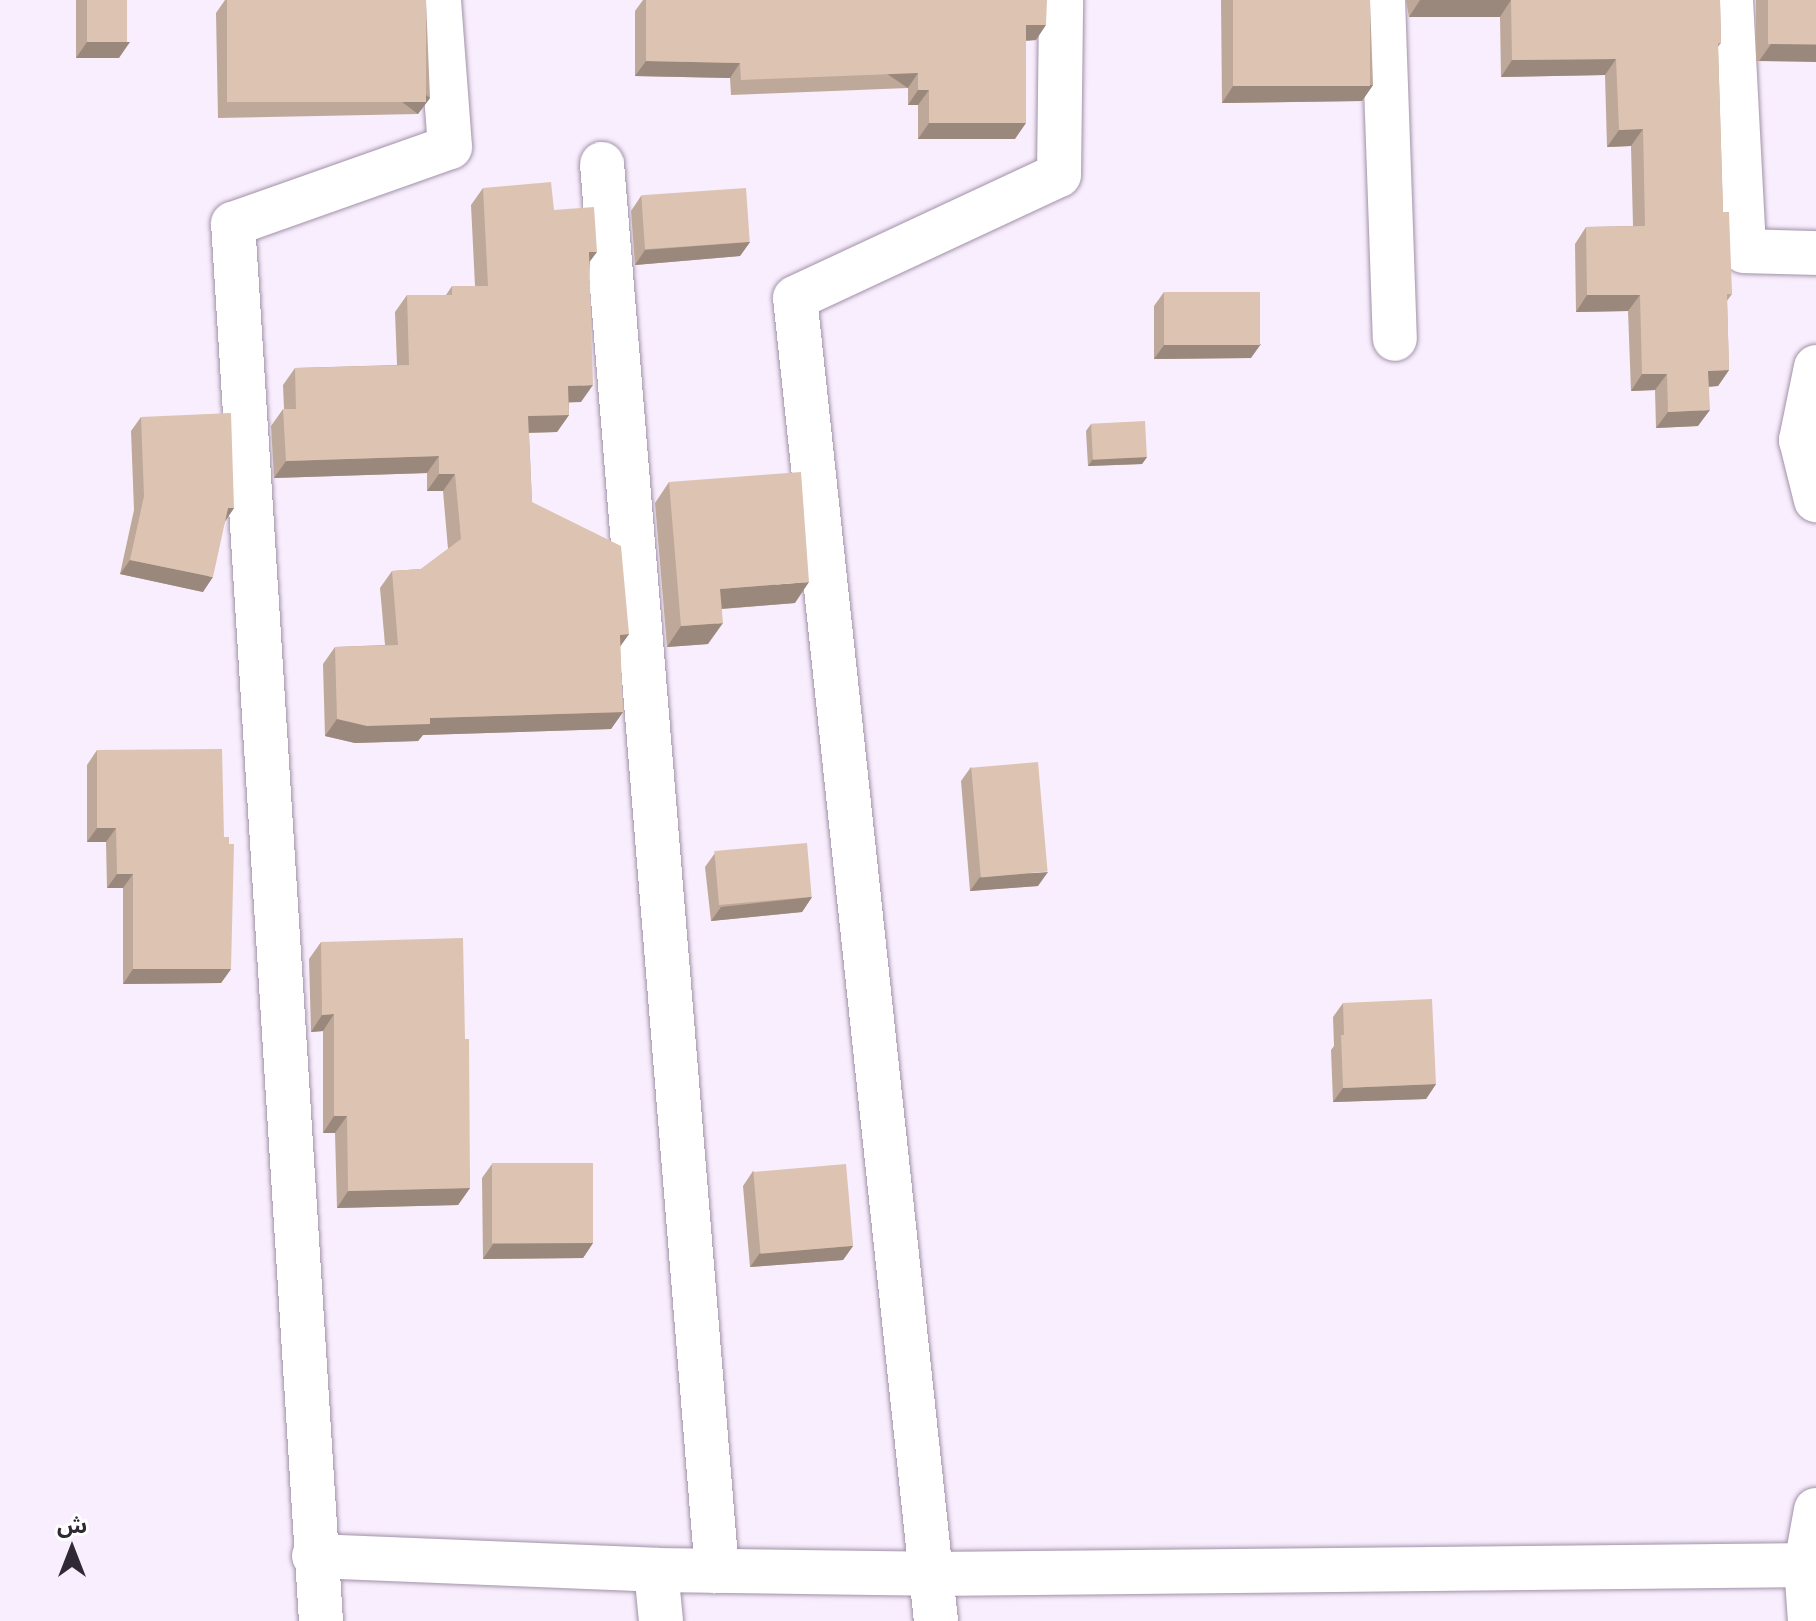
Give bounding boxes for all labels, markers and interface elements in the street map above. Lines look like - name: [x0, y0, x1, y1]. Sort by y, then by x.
- north arrow: [32, 1509, 112, 1589]
- text: ش: [57, 1512, 87, 1538]

